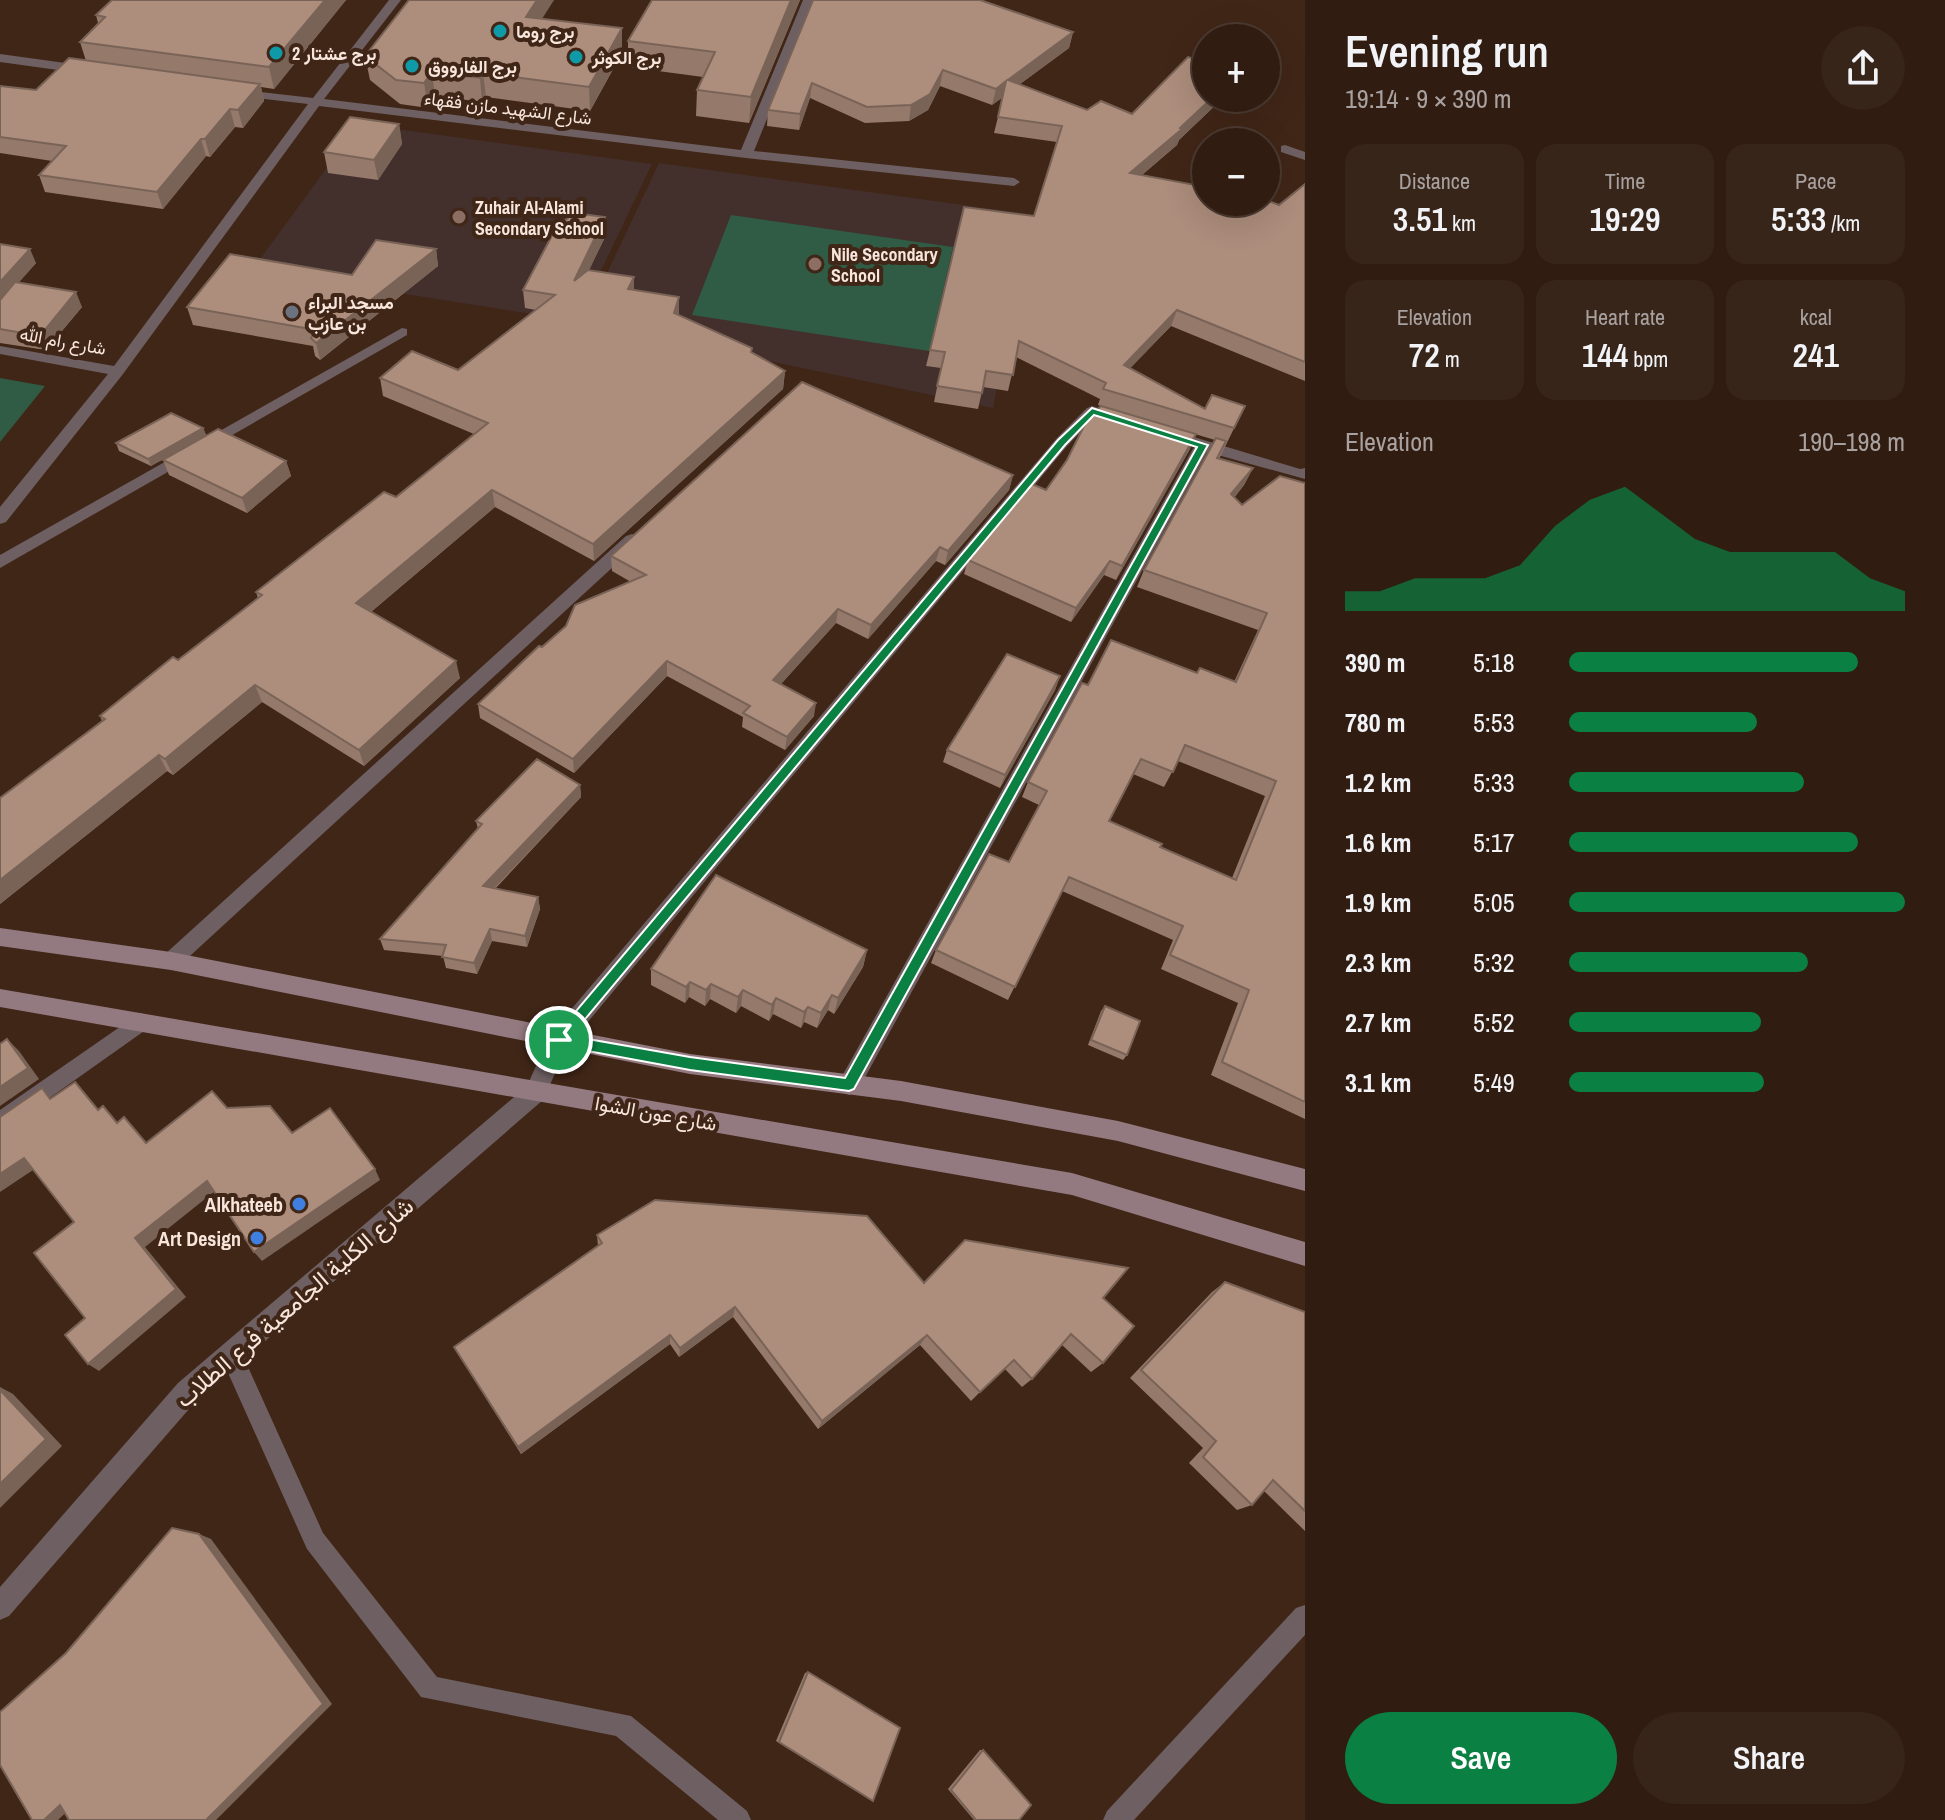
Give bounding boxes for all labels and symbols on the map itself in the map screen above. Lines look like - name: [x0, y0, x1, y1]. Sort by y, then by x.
- place label: برج روما: [516, 19, 574, 44]
- marker: برج روما: [491, 22, 509, 40]
- place label: برج عشتار 2: [292, 41, 377, 66]
- marker: برج عشتار 2: [267, 44, 285, 62]
- place label: برج الكوثر: [591, 45, 661, 70]
- marker: برج الكوثر: [567, 48, 585, 66]
- place label: برج الفارووق: [428, 54, 517, 79]
- marker: برج الفارووق: [403, 57, 421, 75]
- street label: شارع الشهيد مازن فقهاء: [423, 85, 593, 131]
- place label: Zuhair Al-Alami Secondary School: [475, 195, 604, 241]
- marker: Zuhair Al-Alami Secondary School: [450, 208, 468, 226]
- place label: Nile Secondary School: [831, 242, 938, 288]
- marker: Nile Secondary School: [806, 255, 824, 273]
- place label: مسجد البراء بن عازب: [308, 290, 394, 336]
- marker: مسجد البراء بن عازب: [283, 303, 301, 321]
- street label: شارع رام الله: [18, 321, 108, 361]
- pin: [525, 1006, 593, 1074]
- street label: شارع عون الشوا: [593, 1089, 719, 1138]
- street label: شارع الكلية الجامعية فرع الطلاب: [168, 1190, 421, 1415]
- place label: Alkhateeb: [205, 1191, 283, 1218]
- marker: Alkhateeb: [290, 1195, 308, 1213]
- place label: Art Design: [158, 1225, 241, 1252]
- marker: Art Design: [248, 1229, 266, 1247]

